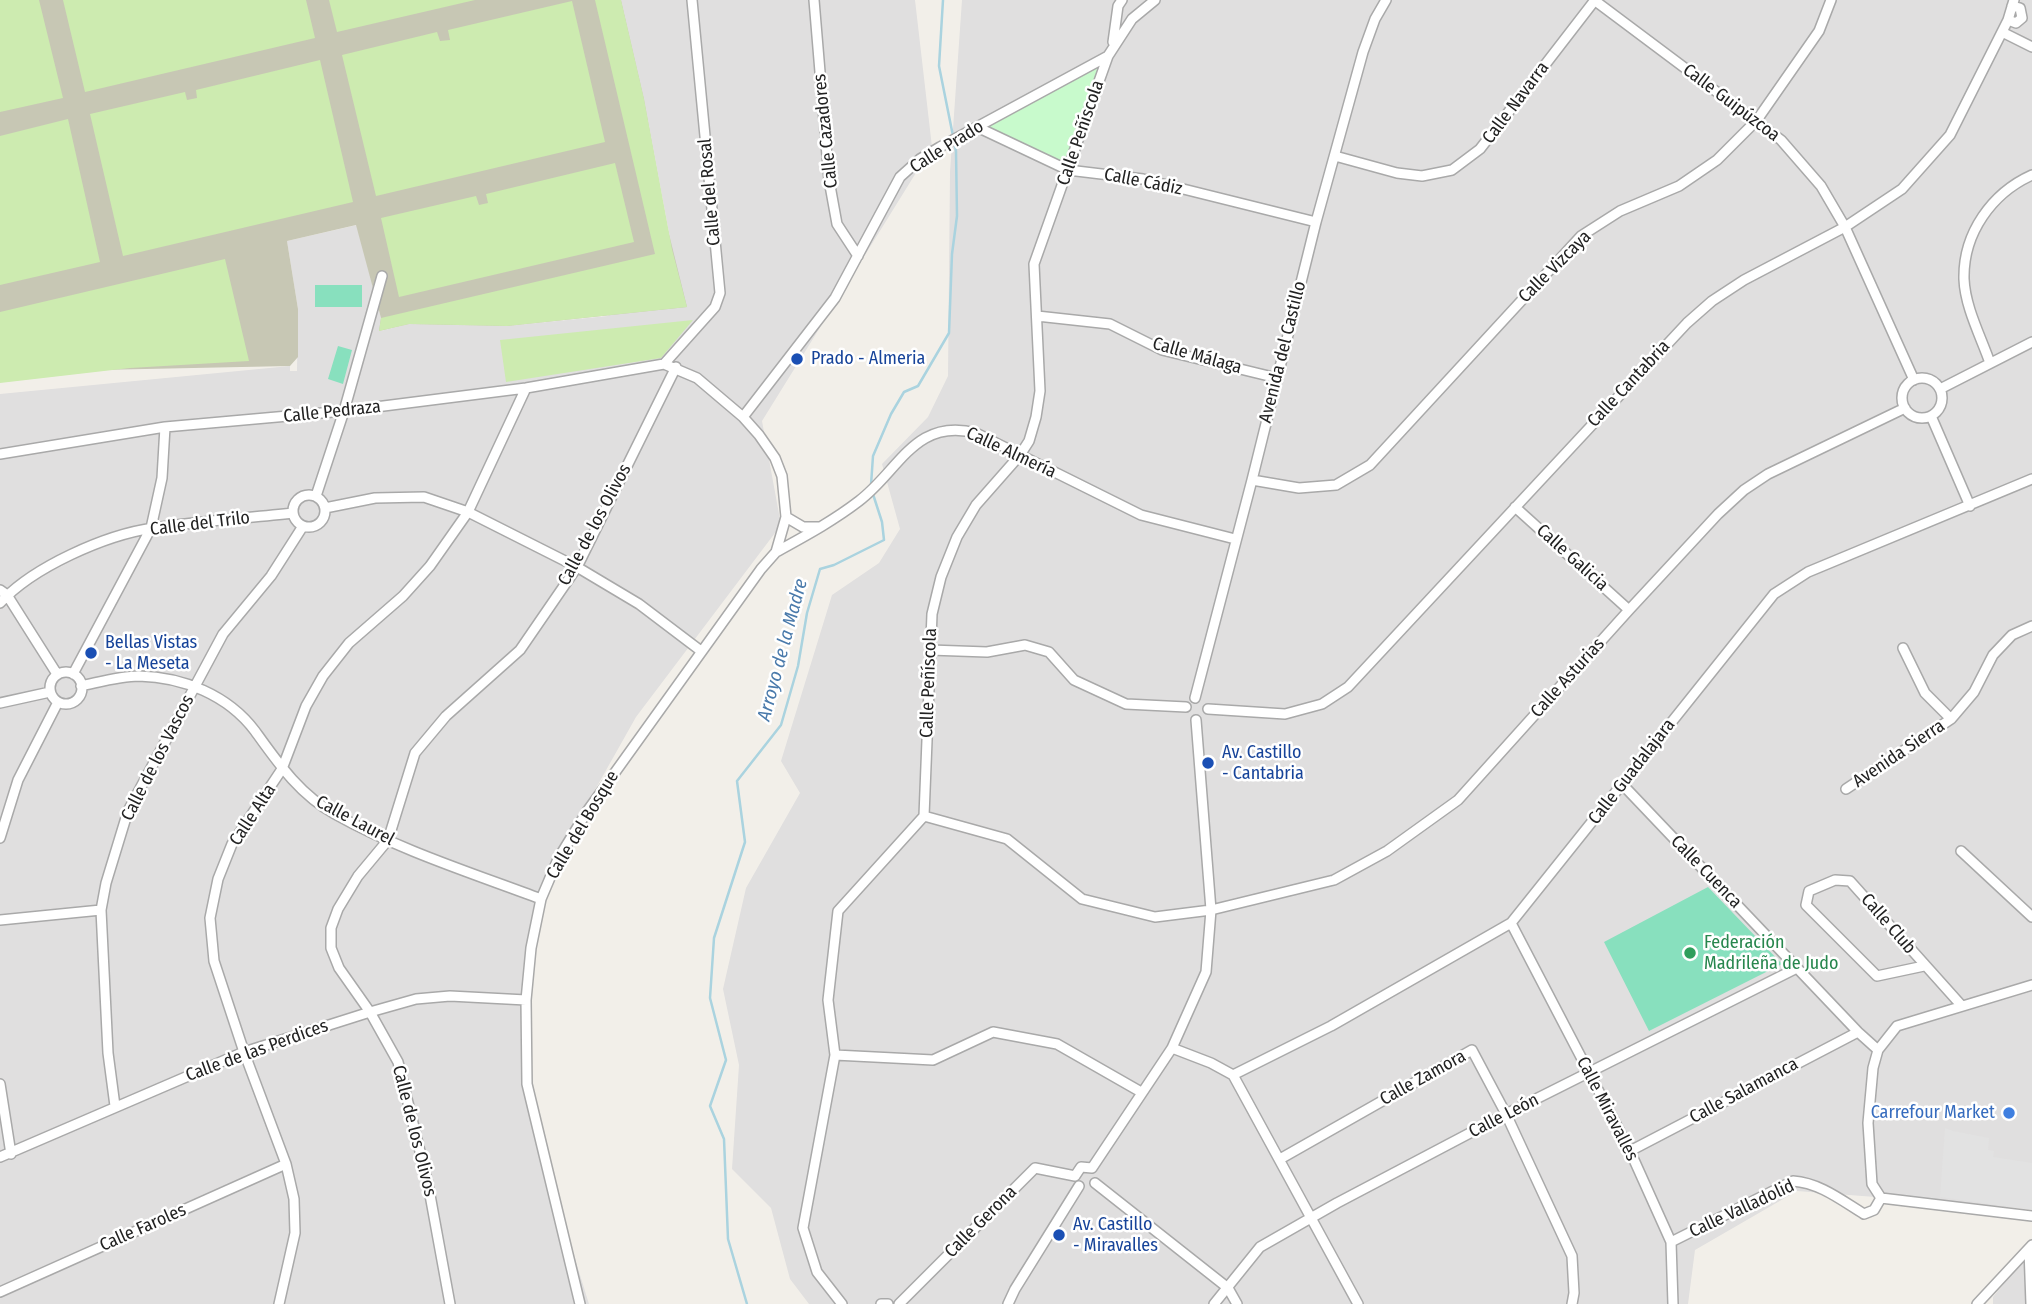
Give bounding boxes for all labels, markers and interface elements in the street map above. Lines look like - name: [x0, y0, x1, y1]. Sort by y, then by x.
- street label: Calle Navarra: [1478, 58, 1554, 148]
- street label: Calle Guipúzcoa: [1678, 60, 1784, 146]
- street label: Calle Cazadores: [809, 73, 843, 189]
- street label: Calle Peñíscola: [1053, 78, 1109, 188]
- street label: Calle Prado: [906, 116, 988, 178]
- street label: Calle del Rosal: [695, 137, 725, 247]
- street label: Calle Cádiz: [1102, 164, 1184, 200]
- street label: Calle Vizcaya: [1514, 226, 1596, 308]
- street label: Avenida del Castillo: [1255, 279, 1311, 425]
- street label: Calle Málaga: [1150, 333, 1244, 379]
- street label: Calle Cantabria: [1583, 336, 1675, 432]
- place label: Prado - Almeria: [811, 348, 925, 370]
- marker: Prado - Almeria: [789, 351, 805, 367]
- street label: Calle Pedraza: [282, 396, 382, 428]
- street label: Calle Almería: [963, 423, 1059, 483]
- street label: Calle de los Olivos: [554, 460, 636, 590]
- street label: Calle del Trilo: [149, 507, 251, 541]
- street label: Calle Galicia: [1532, 520, 1612, 596]
- water label: Arroyo de la Madre: [753, 576, 813, 724]
- street label: Calle Peñíscola: [916, 628, 942, 738]
- place label: Bellas Vistas - La Meseta: [105, 632, 197, 674]
- street label: Calle Asturias: [1527, 634, 1609, 722]
- marker: Bellas Vistas - La Meseta: [83, 645, 99, 661]
- street label: Calle de los Vascos: [117, 691, 199, 825]
- street label: Calle Guadalajara: [1584, 715, 1680, 829]
- street label: Avenida Sierra: [1849, 715, 1949, 793]
- place label: Av. Castillo - Cantabria: [1222, 742, 1304, 784]
- marker: Av. Castillo - Cantabria: [1200, 755, 1216, 771]
- street label: Calle del Bosque: [542, 767, 624, 883]
- street label: Calle Alta: [225, 780, 281, 850]
- street label: Calle Laurel: [312, 791, 398, 851]
- street label: Calle Cuenca: [1666, 831, 1746, 913]
- street label: Calle Club: [1856, 889, 1920, 959]
- place label: Federación Madrileña de Judo: [1704, 932, 1838, 974]
- marker: Federación Madrileña de Judo: [1682, 945, 1698, 961]
- street label: Calle de las Perdices: [183, 1015, 331, 1087]
- street label: Calle Zamora: [1376, 1046, 1470, 1110]
- street label: Calle Miravalles: [1571, 1053, 1643, 1165]
- street label: Calle Salamanca: [1686, 1053, 1802, 1129]
- street label: Calle de los Olivos: [387, 1063, 441, 1199]
- street label: Calle León: [1465, 1089, 1543, 1143]
- place label: Carrefour Market: [1871, 1102, 1995, 1124]
- marker: Carrefour Market: [2001, 1105, 2017, 1121]
- street label: Calle Valladolid: [1686, 1175, 1798, 1243]
- street label: Calle Gerona: [941, 1182, 1021, 1262]
- street label: Calle Faroles: [96, 1199, 190, 1257]
- place label: Av. Castillo - Miravalles: [1073, 1214, 1158, 1256]
- marker: Av. Castillo - Miravalles: [1051, 1227, 1067, 1243]

